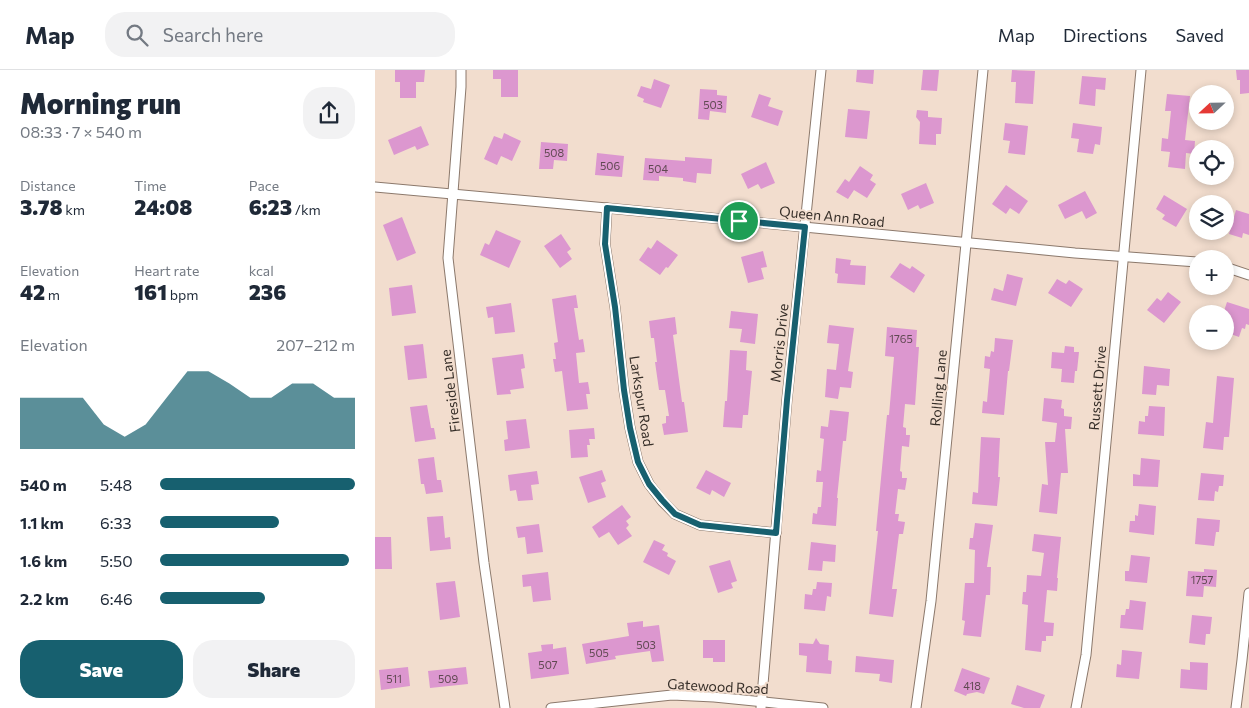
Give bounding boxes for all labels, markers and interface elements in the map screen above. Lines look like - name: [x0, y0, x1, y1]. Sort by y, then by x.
- search box: [105, 12, 455, 57]
- text: Map: [25, 20, 75, 49]
- icon: search: [123, 21, 151, 49]
- text: Search here: [163, 23, 263, 46]
- text: Map: [998, 24, 1035, 46]
- text: Directions: [1063, 24, 1147, 46]
- text: Saved: [1175, 24, 1224, 46]
- north arrow: [1189, 85, 1234, 130]
- map controls: [1189, 85, 1234, 350]
- text: Morning run: [20, 86, 181, 120]
- button: share: [303, 87, 355, 139]
- house number: 503: [703, 98, 723, 111]
- text: 08:33 · 7 × 540 m: [20, 122, 142, 141]
- button: locate: [1189, 140, 1234, 185]
- house number: 508: [544, 146, 564, 159]
- house number: 506: [600, 159, 620, 172]
- house number: 504: [648, 162, 668, 175]
- text: Distance: [20, 177, 76, 194]
- text: Time: [134, 177, 167, 194]
- text: Pace: [249, 177, 279, 194]
- text: 3.78: [20, 194, 63, 219]
- text: 24:08: [134, 194, 192, 219]
- text: 6:23: [249, 194, 292, 219]
- button: layers: [1189, 195, 1234, 240]
- pin: [718, 200, 760, 242]
- text: km: [63, 201, 85, 218]
- text: /km: [292, 201, 321, 218]
- street label: Queen Ann Road: [778, 202, 886, 230]
- icon: arrive: [725, 207, 753, 235]
- button: +: [1189, 250, 1234, 295]
- text: Elevation: [20, 262, 79, 279]
- text: Heart rate: [134, 262, 199, 279]
- text: kcal: [249, 262, 274, 279]
- text: 42: [20, 279, 45, 304]
- text: 161: [134, 279, 167, 304]
- text: 236: [249, 279, 286, 304]
- text: m: [45, 286, 60, 303]
- text: bpm: [167, 286, 198, 303]
- street label: Morris Drive: [766, 303, 792, 383]
- button: −: [1189, 305, 1234, 350]
- house number: 1765: [889, 332, 913, 345]
- text: Elevation: [20, 335, 88, 354]
- text: 207–212 m: [276, 335, 355, 354]
- street label: Russett Drive: [1085, 345, 1109, 431]
- street label: Fireside Lane: [436, 349, 464, 433]
- street label: Rolling Lane: [926, 349, 950, 427]
- street label: Larkspur Road: [626, 354, 658, 448]
- text: 540 m: [20, 475, 67, 494]
- text: 5:48: [100, 475, 132, 494]
- text: 1.1 km: [20, 513, 64, 532]
- text: 6:33: [100, 513, 132, 532]
- text: 1.6 km: [20, 551, 67, 570]
- text: 5:50: [100, 551, 133, 570]
- house number: 1757: [1191, 573, 1213, 586]
- text: 2.2 km: [20, 589, 69, 608]
- text: 6:46: [100, 589, 133, 608]
- house number: 503: [636, 638, 656, 651]
- button: Save: [20, 640, 183, 698]
- button: Share: [193, 640, 355, 698]
- house number: 505: [589, 646, 609, 659]
- house number: 507: [538, 658, 558, 671]
- house number: 511: [386, 672, 402, 685]
- house number: 509: [438, 672, 458, 685]
- street label: Gatewood Road: [667, 675, 769, 697]
- house number: 418: [963, 679, 981, 692]

